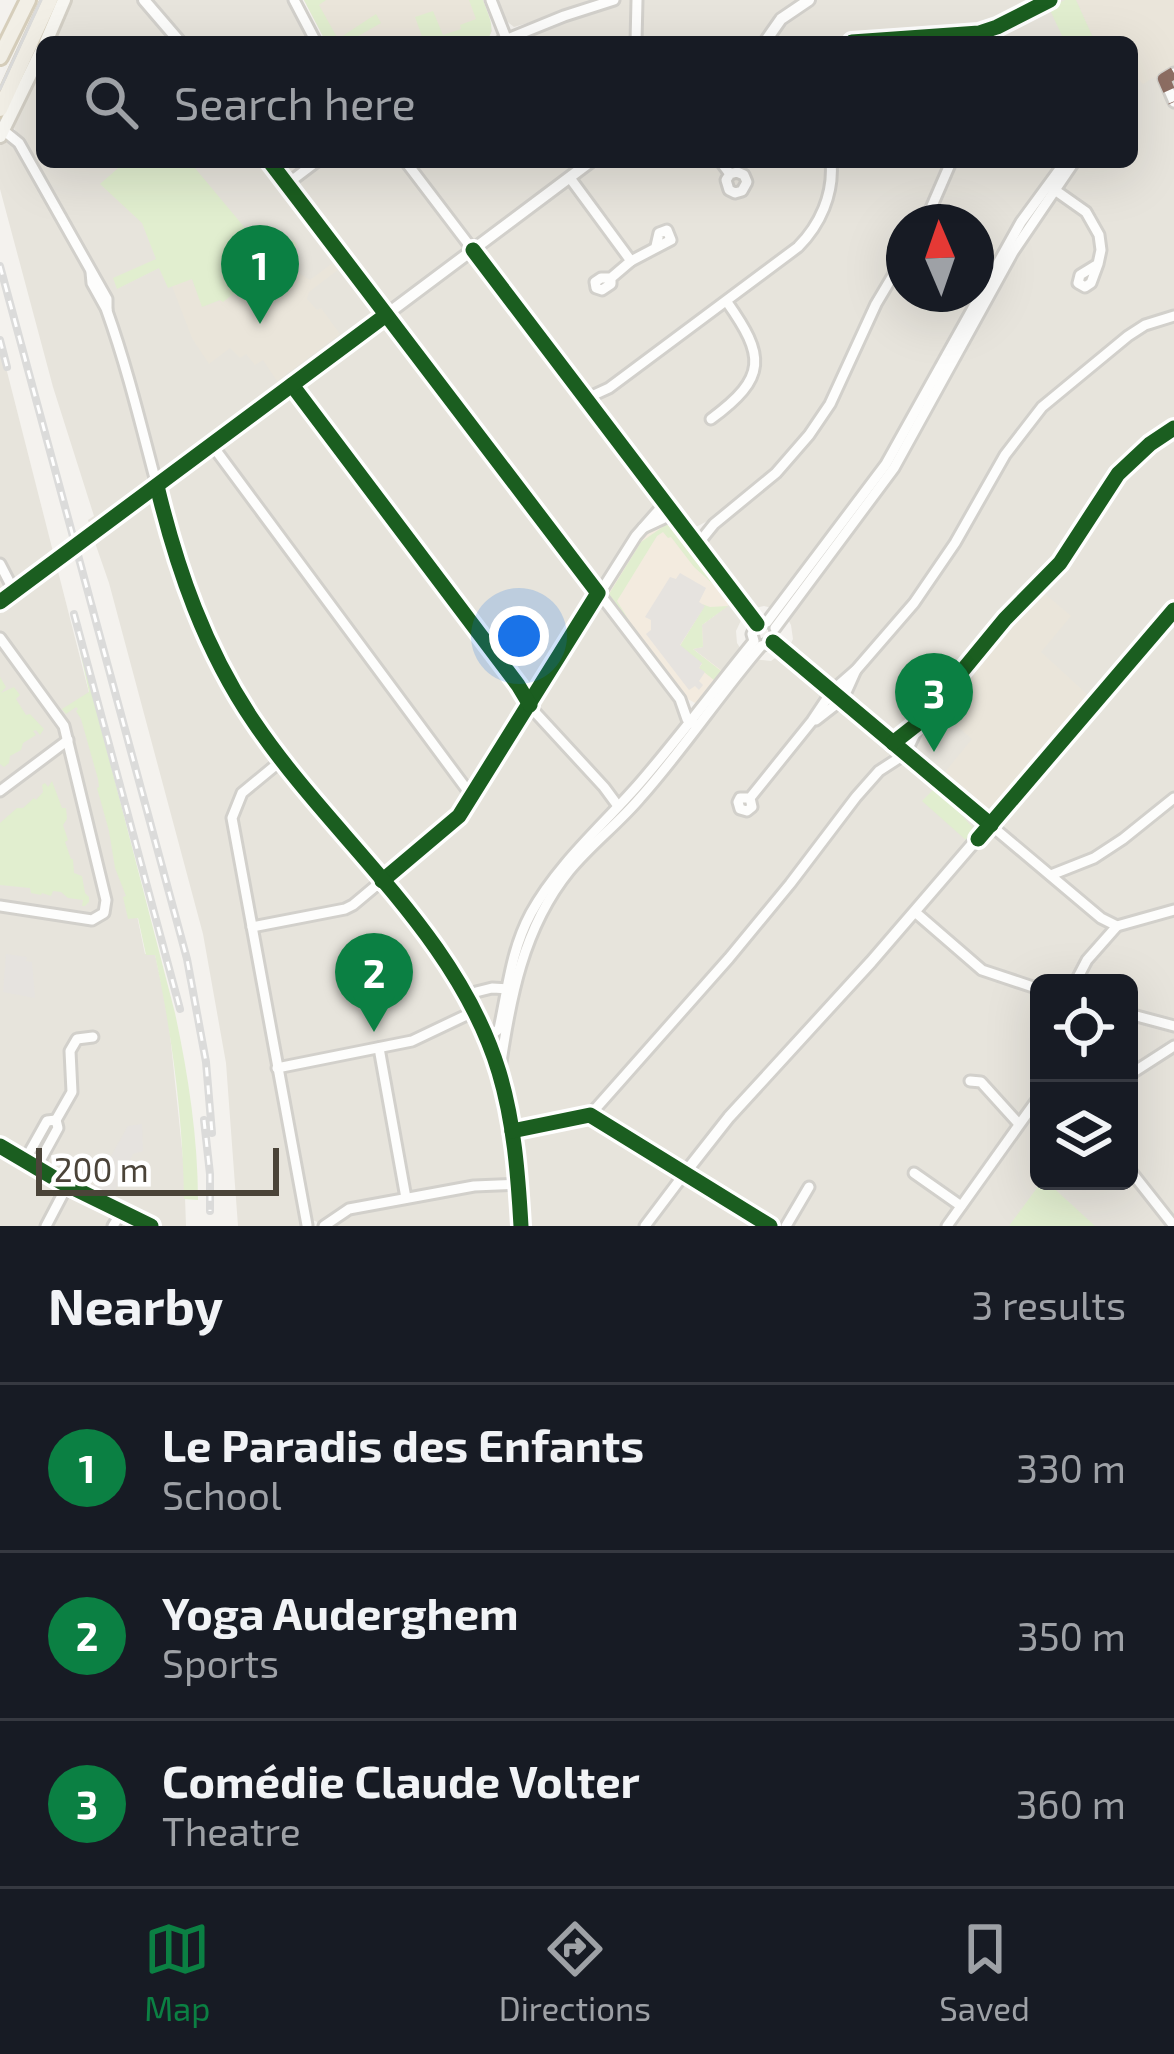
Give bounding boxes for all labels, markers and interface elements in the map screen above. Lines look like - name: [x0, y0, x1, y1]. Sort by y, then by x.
- search box: [36, 36, 1138, 168]
- icon: search: [78, 69, 144, 135]
- text: Search here: [174, 75, 416, 129]
- north arrow: [886, 204, 994, 312]
- pin: 1: [221, 225, 299, 324]
- your location: [489, 606, 549, 666]
- pin: 3: [895, 653, 973, 752]
- pin: 2: [335, 933, 413, 1032]
- map controls: [1030, 974, 1138, 1190]
- button: locate: [1030, 974, 1138, 1082]
- button: layers: [1030, 1082, 1138, 1190]
- scale bar: [36, 1142, 279, 1195]
- text: 200 m: [54, 1149, 149, 1189]
- text: Nearby: [48, 1274, 223, 1335]
- text: 3 results: [972, 1281, 1126, 1328]
- text: Le Paradis des Enfants: [162, 1417, 644, 1471]
- text: 1: [79, 1444, 95, 1491]
- text: 330 m: [1016, 1444, 1126, 1491]
- text: School: [162, 1471, 282, 1518]
- text: Yoga Auderghem: [162, 1585, 519, 1639]
- text: 2: [76, 1612, 98, 1659]
- text: 350 m: [1017, 1612, 1126, 1659]
- text: Sports: [162, 1639, 279, 1686]
- text: Comédie Claude Volter: [162, 1753, 640, 1807]
- text: 3: [76, 1780, 98, 1827]
- text: 360 m: [1016, 1780, 1126, 1827]
- text: Theatre: [162, 1807, 301, 1854]
- tab: Map: [144, 1916, 210, 2028]
- tab: Directions: [499, 1916, 651, 2028]
- tab: Saved: [939, 1916, 1030, 2028]

